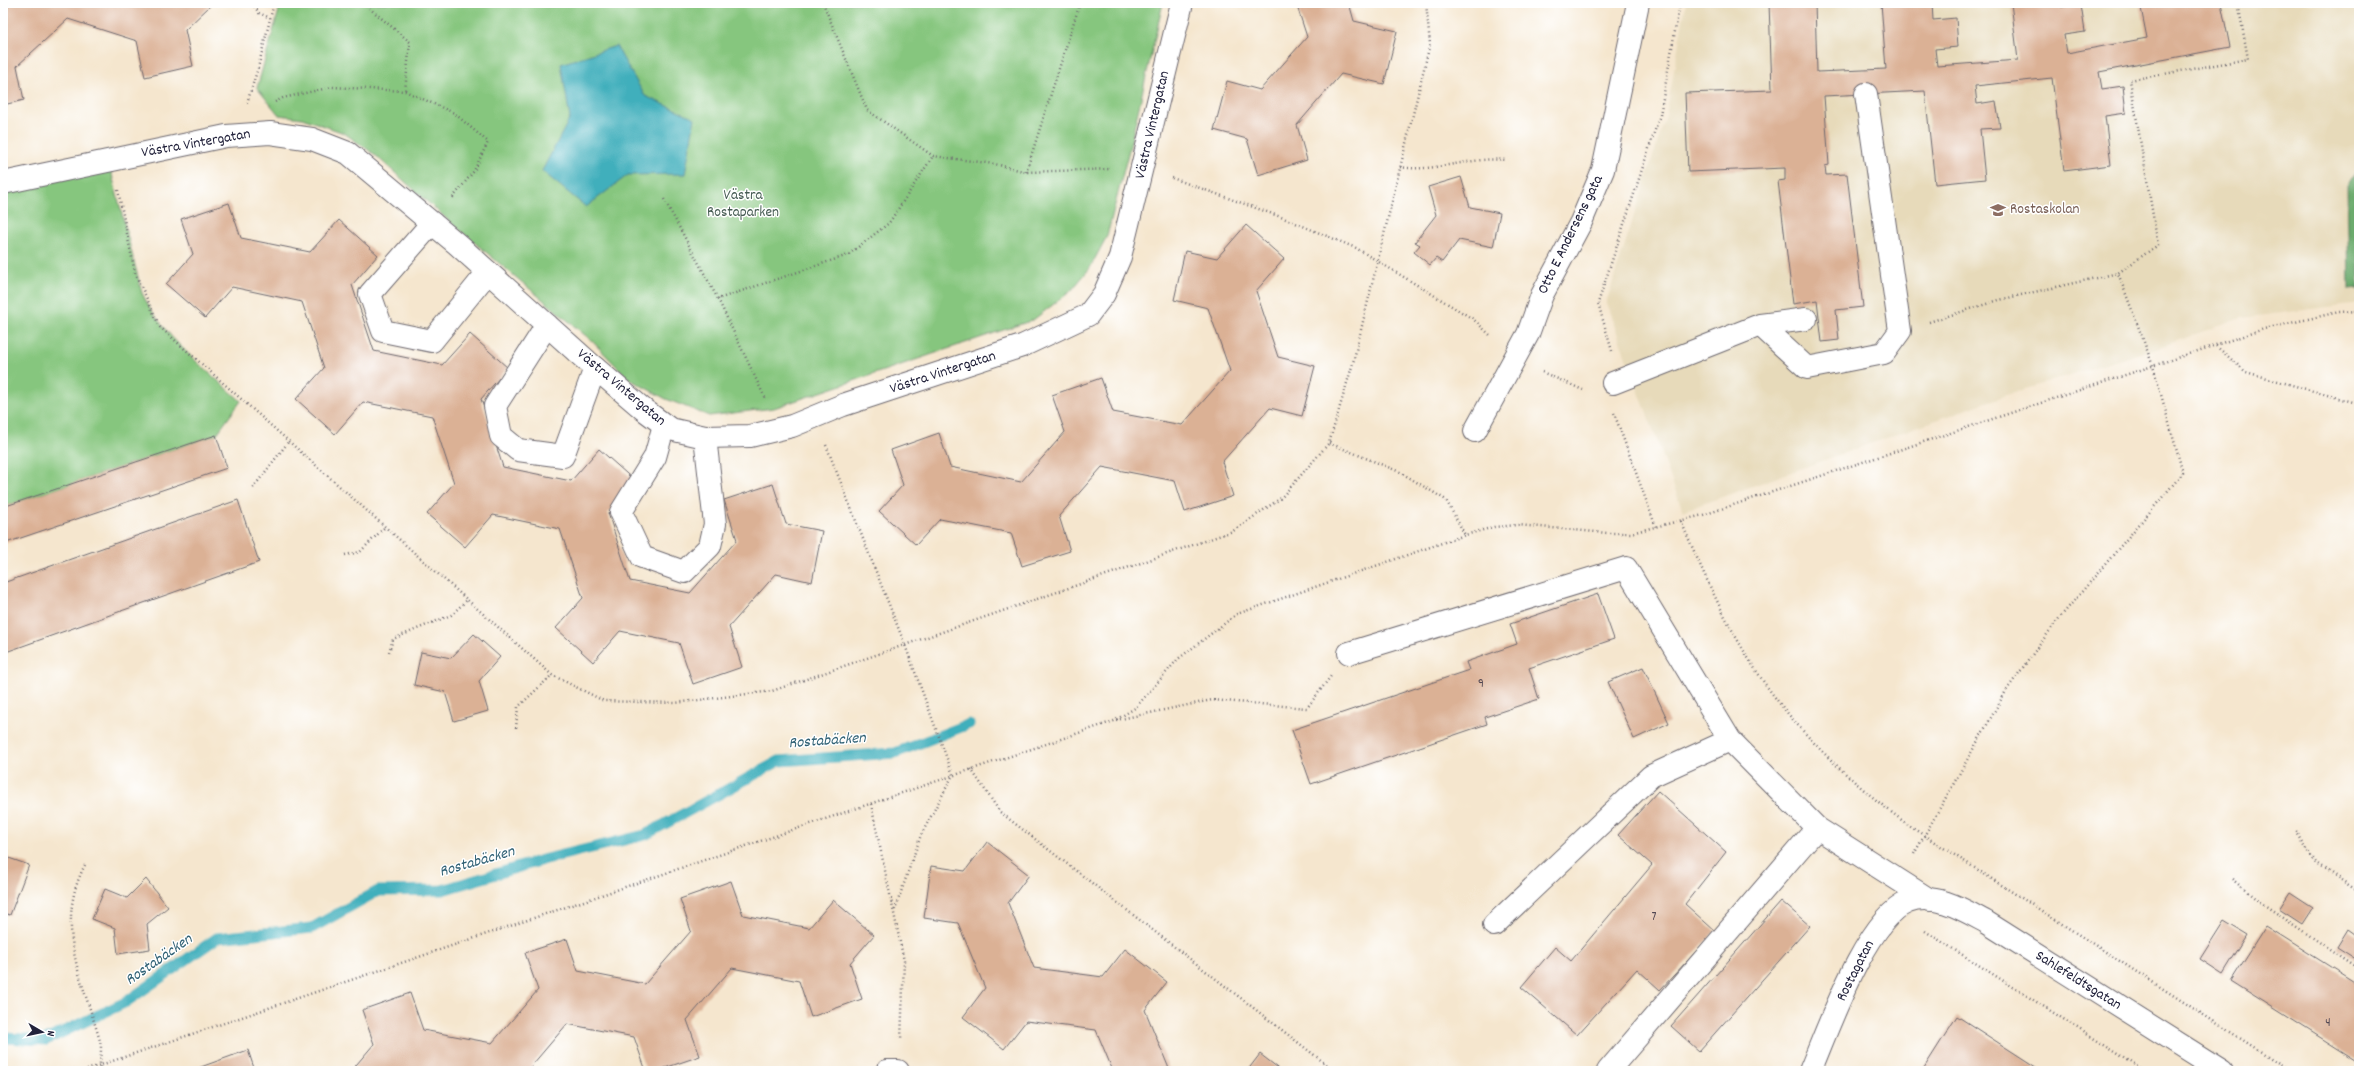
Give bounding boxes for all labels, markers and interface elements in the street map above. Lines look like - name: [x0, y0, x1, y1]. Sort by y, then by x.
- street label: Västra Vintergatan: [1130, 69, 1176, 181]
- street label: Västra Vintergatan: [140, 124, 252, 164]
- street label: Otto E Andersens gata: [1533, 171, 1610, 298]
- park label: Västra Rostaparken: [707, 185, 779, 224]
- place label: Rostaskolan: [2010, 199, 2080, 221]
- school or university icon: Rostaskolan: [1989, 201, 2007, 219]
- street label: Västra Vintergatan: [572, 344, 670, 432]
- street label: Västra Vintergatan: [887, 345, 999, 401]
- house number: 9: [1478, 675, 1484, 694]
- water label: Rostabäcken: [788, 727, 867, 755]
- water label: Rostabäcken: [437, 840, 518, 884]
- house number: 7: [1652, 908, 1657, 927]
- water label: Rostabäcken: [121, 928, 198, 992]
- street label: Rostagatan: [1831, 937, 1881, 1005]
- street label: Sahlefeldtsgatan: [2031, 946, 2125, 1016]
- north arrow: [22, 1012, 62, 1052]
- house number: 4: [2325, 1014, 2331, 1033]
- text: N: [41, 1029, 58, 1038]

